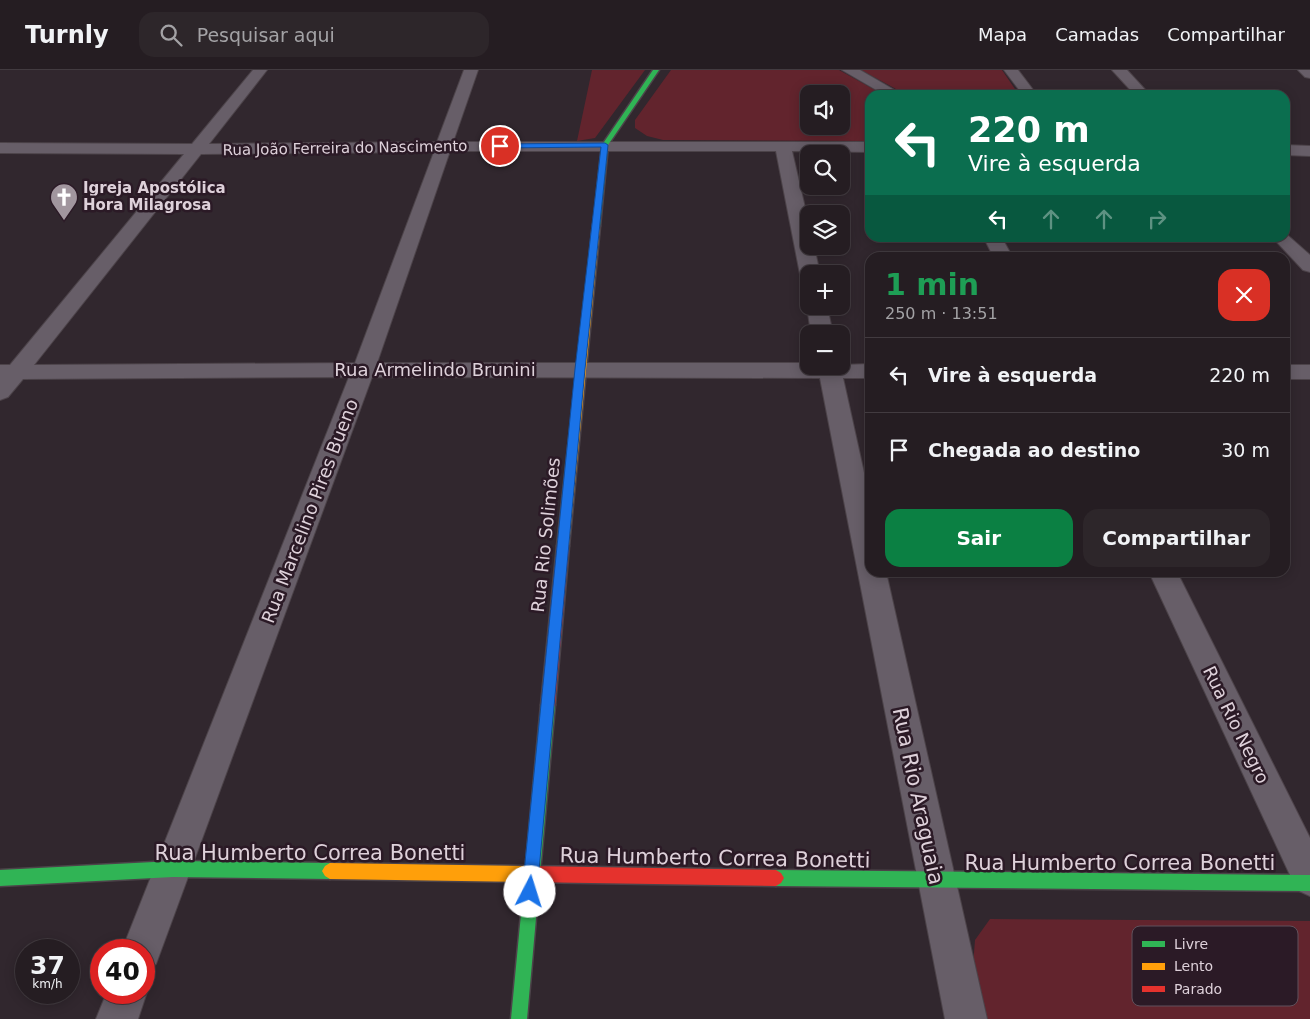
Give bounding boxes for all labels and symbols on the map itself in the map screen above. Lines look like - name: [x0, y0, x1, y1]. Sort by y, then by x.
- pin: [479, 125, 521, 167]
- street label: Rua João Ferreira do Nascimento: [222, 137, 468, 159]
- place label: Igreja Apostólica Hora Milagrosa: [83, 179, 226, 214]
- church icon: Igreja Apostólica Hora Milagrosa: [49, 182, 79, 221]
- street label: Rua Armelindo Brunini: [334, 359, 536, 380]
- street label: Rua Marcelino Pires Bueno: [257, 396, 362, 626]
- street label: Rua Rio Solimões: [527, 457, 564, 613]
- street label: Rua Rio Negro: [1199, 663, 1274, 787]
- street label: Rua Rio Araguaia: [887, 705, 949, 887]
- street label: Rua Humberto Correa Bonetti: [155, 841, 465, 865]
- street label: Rua Humberto Correa Bonetti: [559, 843, 871, 873]
- street label: Rua Humberto Correa Bonetti: [965, 851, 1275, 875]
- position arrow: [503, 865, 555, 917]
- legend: [1132, 926, 1298, 1006]
- text: Livre: [1174, 936, 1208, 952]
- speed limit sign: 40: [90, 939, 155, 1004]
- text: Lento: [1174, 958, 1213, 974]
- text: Parado: [1174, 981, 1222, 997]

